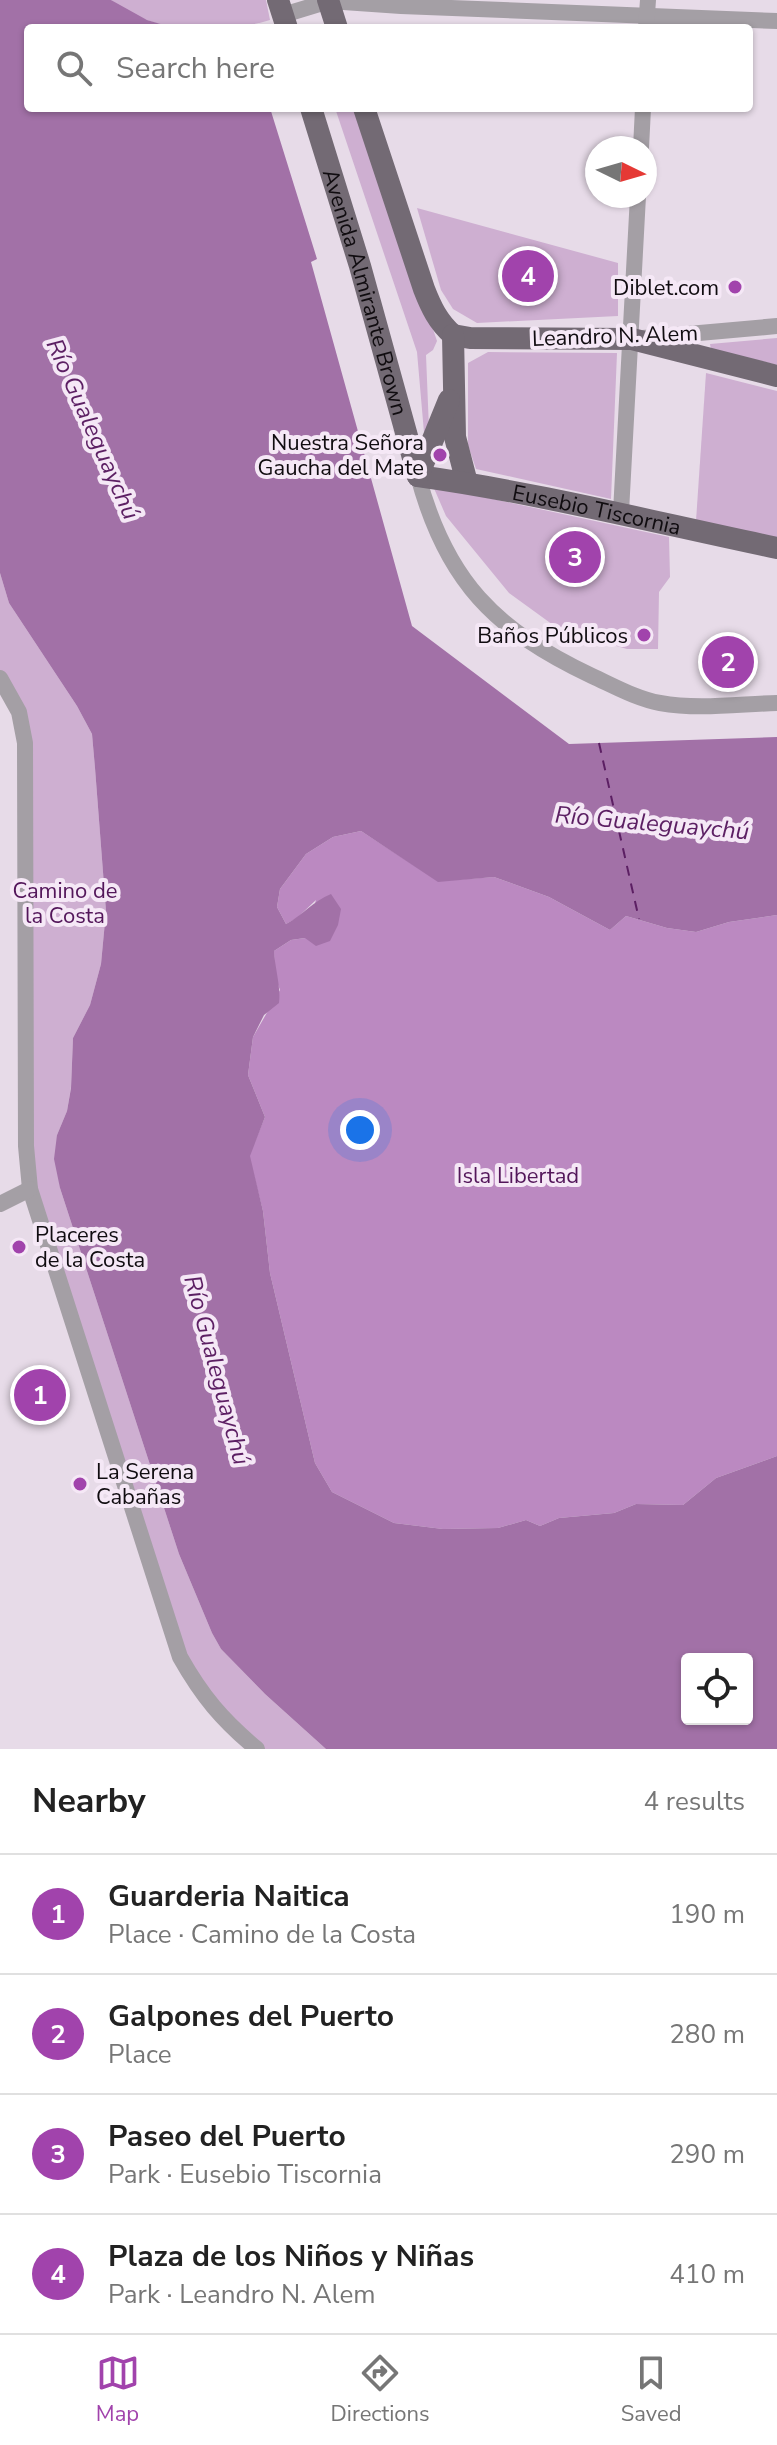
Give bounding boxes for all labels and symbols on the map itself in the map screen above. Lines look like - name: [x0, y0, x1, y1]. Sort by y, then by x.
- north arrow: [585, 136, 657, 208]
- street label: Avenida Almirante Brown: [315, 165, 415, 419]
- pin: 4: [502, 246, 554, 306]
- place label: Diblet.com: [613, 273, 719, 303]
- marker: Diblet.com: [726, 278, 744, 296]
- street label: Leandro N. Alem: [532, 318, 699, 354]
- water label: Río Gualeguaychú: [39, 333, 147, 525]
- place label: Nuestra Señora Gaucha del Mate: [258, 428, 424, 483]
- marker: Nuestra Señora Gaucha del Mate: [431, 446, 449, 464]
- street label: Eusebio Tiscornia: [510, 478, 684, 543]
- pin: 3: [549, 527, 601, 587]
- place label: Baños Públicos: [477, 621, 628, 651]
- marker: Baños Públicos: [635, 626, 653, 644]
- pin: 2: [702, 632, 754, 692]
- water label: Río Gualeguaychú: [553, 799, 751, 847]
- park label: Camino de la Costa: [13, 876, 117, 931]
- your location: [340, 1110, 380, 1150]
- park label: Isla Libertad: [457, 1161, 579, 1191]
- place label: Placeres de la Costa: [35, 1220, 145, 1275]
- marker: Placeres de la Costa: [10, 1238, 28, 1256]
- water label: Río Gualeguaychú: [176, 1272, 258, 1468]
- pin: 1: [14, 1365, 66, 1425]
- place label: La Serena Cabañas: [96, 1457, 194, 1512]
- marker: La Serena Cabañas: [71, 1475, 89, 1493]

